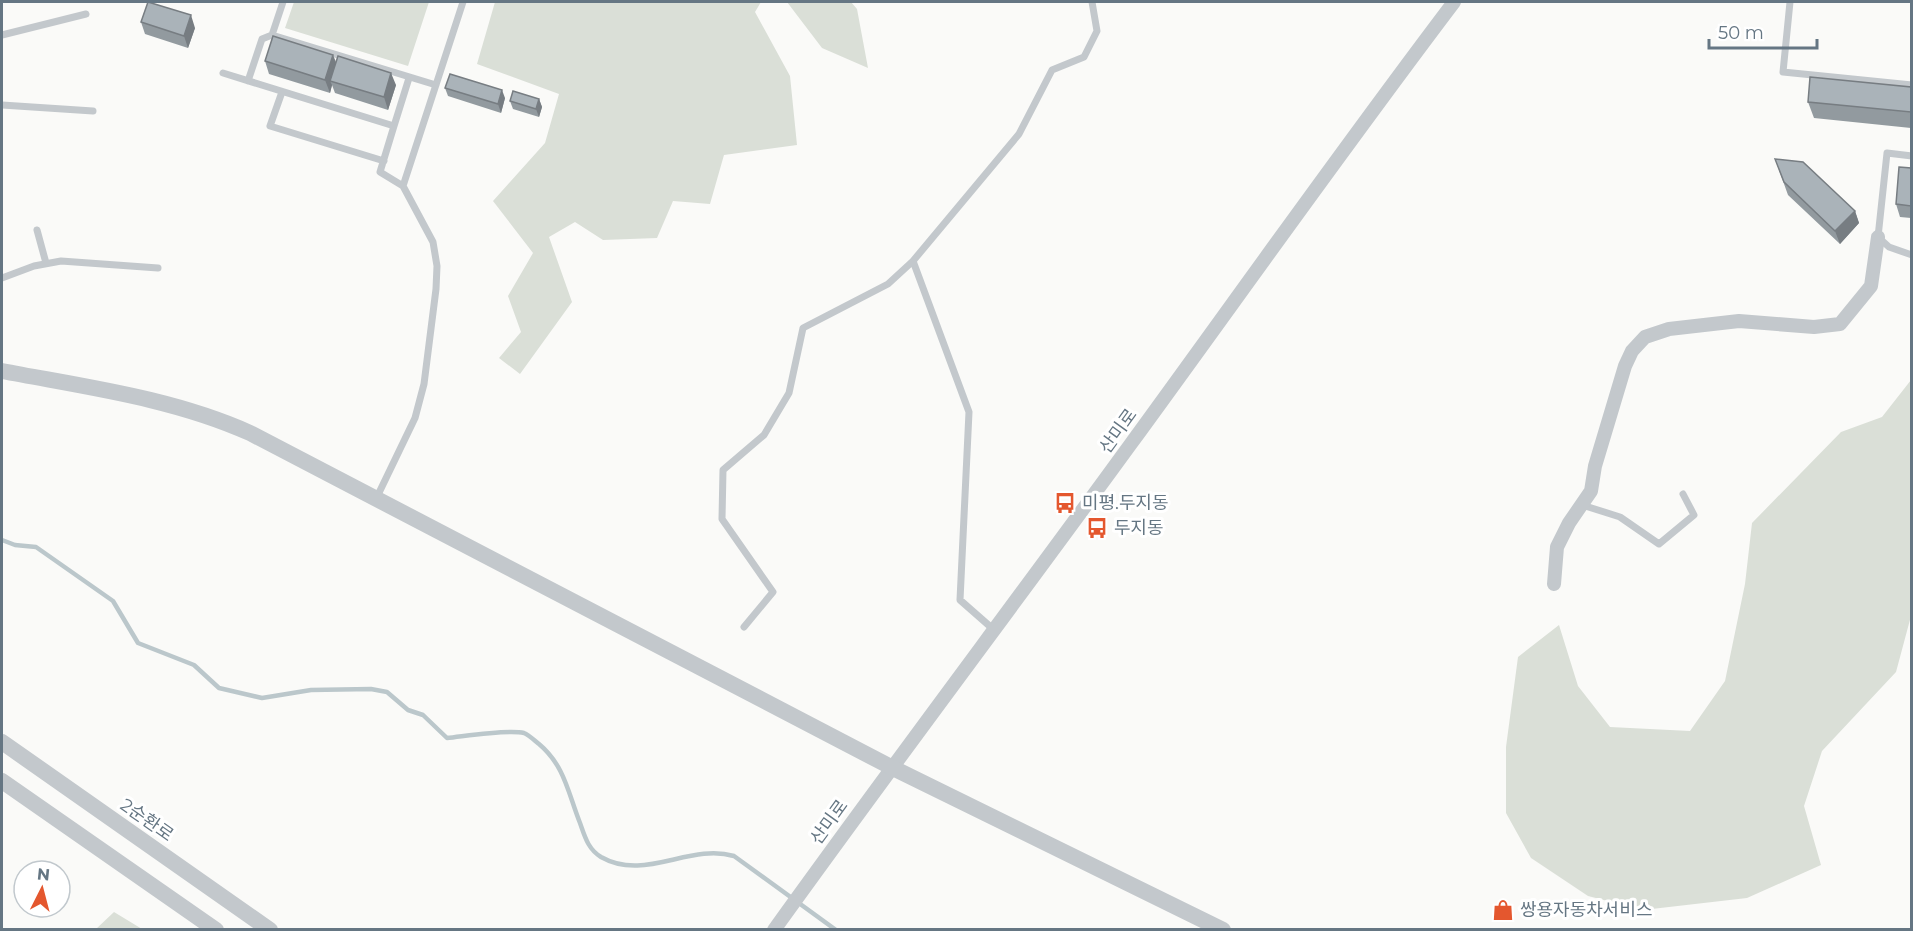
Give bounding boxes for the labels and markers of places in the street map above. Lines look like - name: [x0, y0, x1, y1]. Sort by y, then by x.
- bus stop icon: 미평.두지동: [1053, 491, 1077, 515]
- place label: 미평.두지동: [1082, 492, 1169, 514]
- bus stop icon: 두지동: [1085, 516, 1109, 540]
- place label: 두지동: [1114, 517, 1164, 539]
- shop icon: 쌍용자동차서비스: [1491, 898, 1515, 922]
- place label: 쌍용자동차서비스: [1520, 899, 1652, 921]

